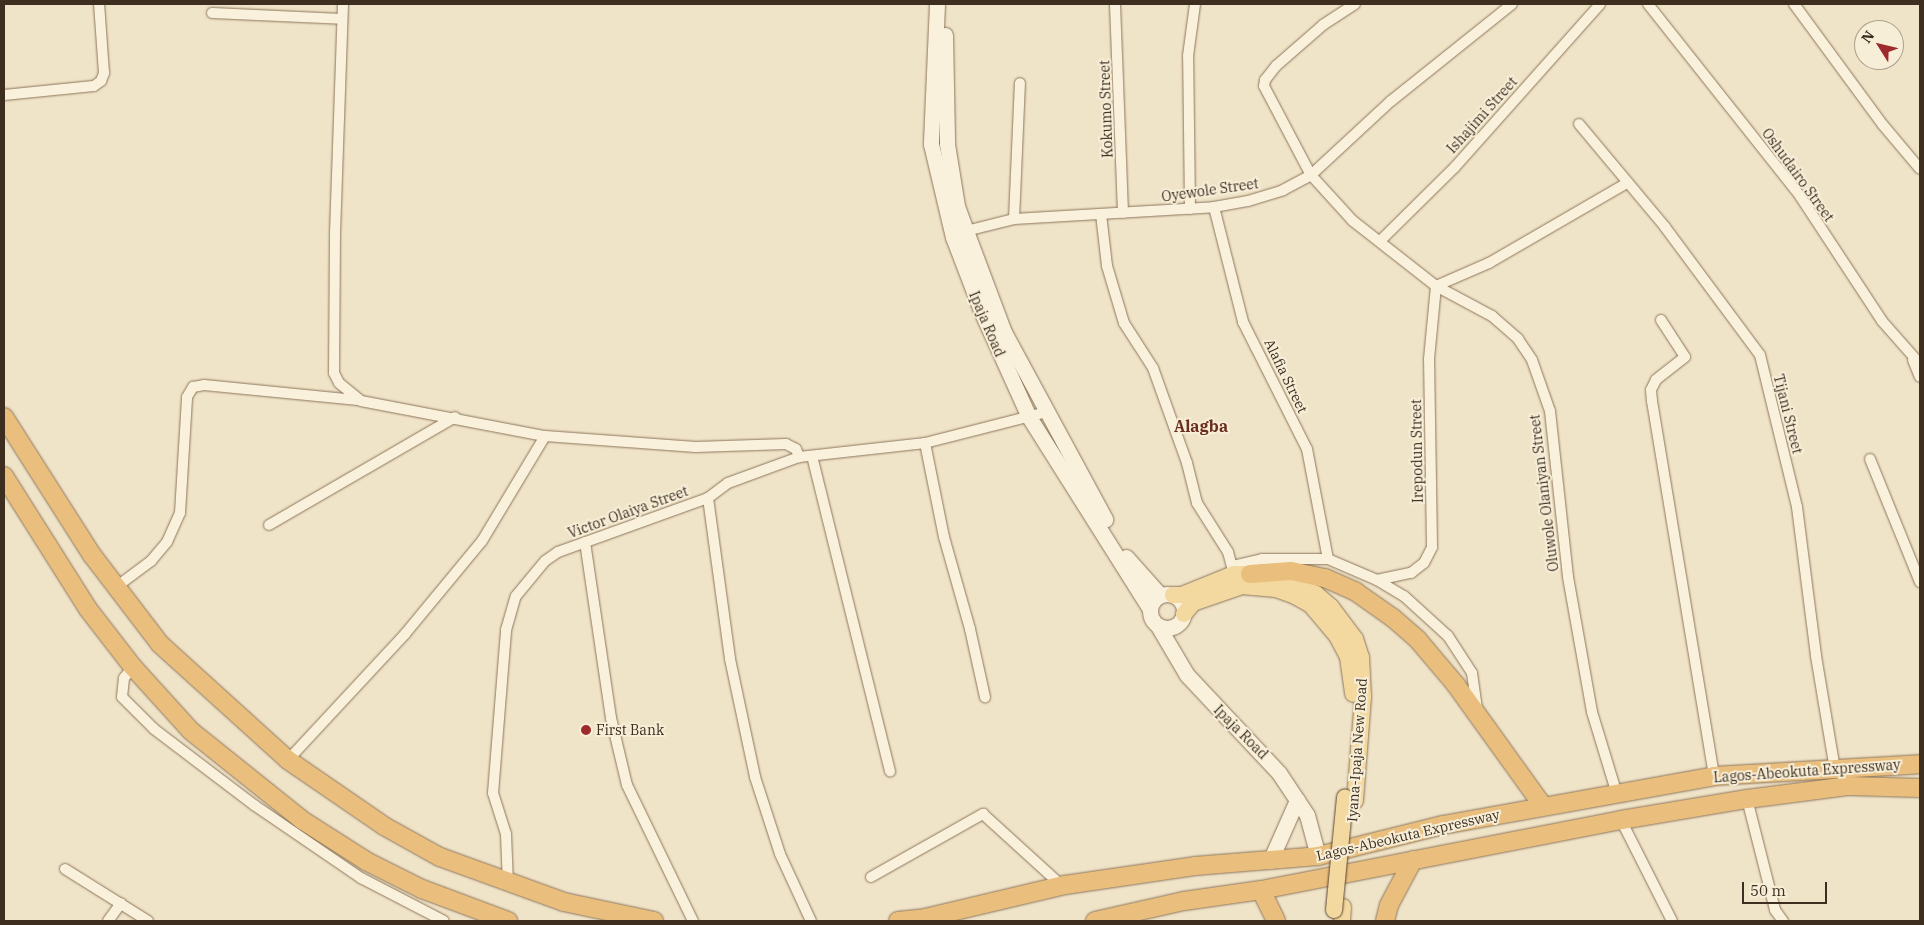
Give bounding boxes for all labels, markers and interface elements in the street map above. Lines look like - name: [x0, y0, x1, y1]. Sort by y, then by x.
- north arrow: [1854, 20, 1904, 70]
- text: N: [1857, 27, 1878, 47]
- street label: Kokumo Street: [1096, 60, 1116, 158]
- street label: Ishajimi Street: [1443, 73, 1521, 157]
- street label: Oshudairo Street: [1758, 125, 1838, 225]
- street label: Oyewole Street: [1160, 175, 1260, 205]
- street label: Ipaja Road: [966, 289, 1008, 359]
- street label: Alafia Street: [1261, 336, 1311, 416]
- street label: Tijani Street: [1770, 372, 1806, 456]
- street label: Irepodun Street: [1408, 399, 1426, 503]
- street label: Oluwole Olaniyan Street: [1526, 413, 1562, 573]
- district label: Alagba: [1174, 416, 1228, 436]
- street label: Victor Olaiya Street: [566, 482, 690, 542]
- street label: Iyana-Ipaja New Road: [1344, 678, 1370, 822]
- street label: Ipaja Road: [1210, 701, 1272, 763]
- place label: First Bank: [596, 722, 664, 738]
- marker: First Bank: [580, 724, 592, 736]
- street label: Lagos-Abeokuta Expressway: [1713, 756, 1901, 786]
- street label: Lagos-Abeokuta Expressway: [1315, 806, 1501, 864]
- scale bar: [1744, 872, 1829, 904]
- text: 50 m: [1750, 881, 1786, 900]

